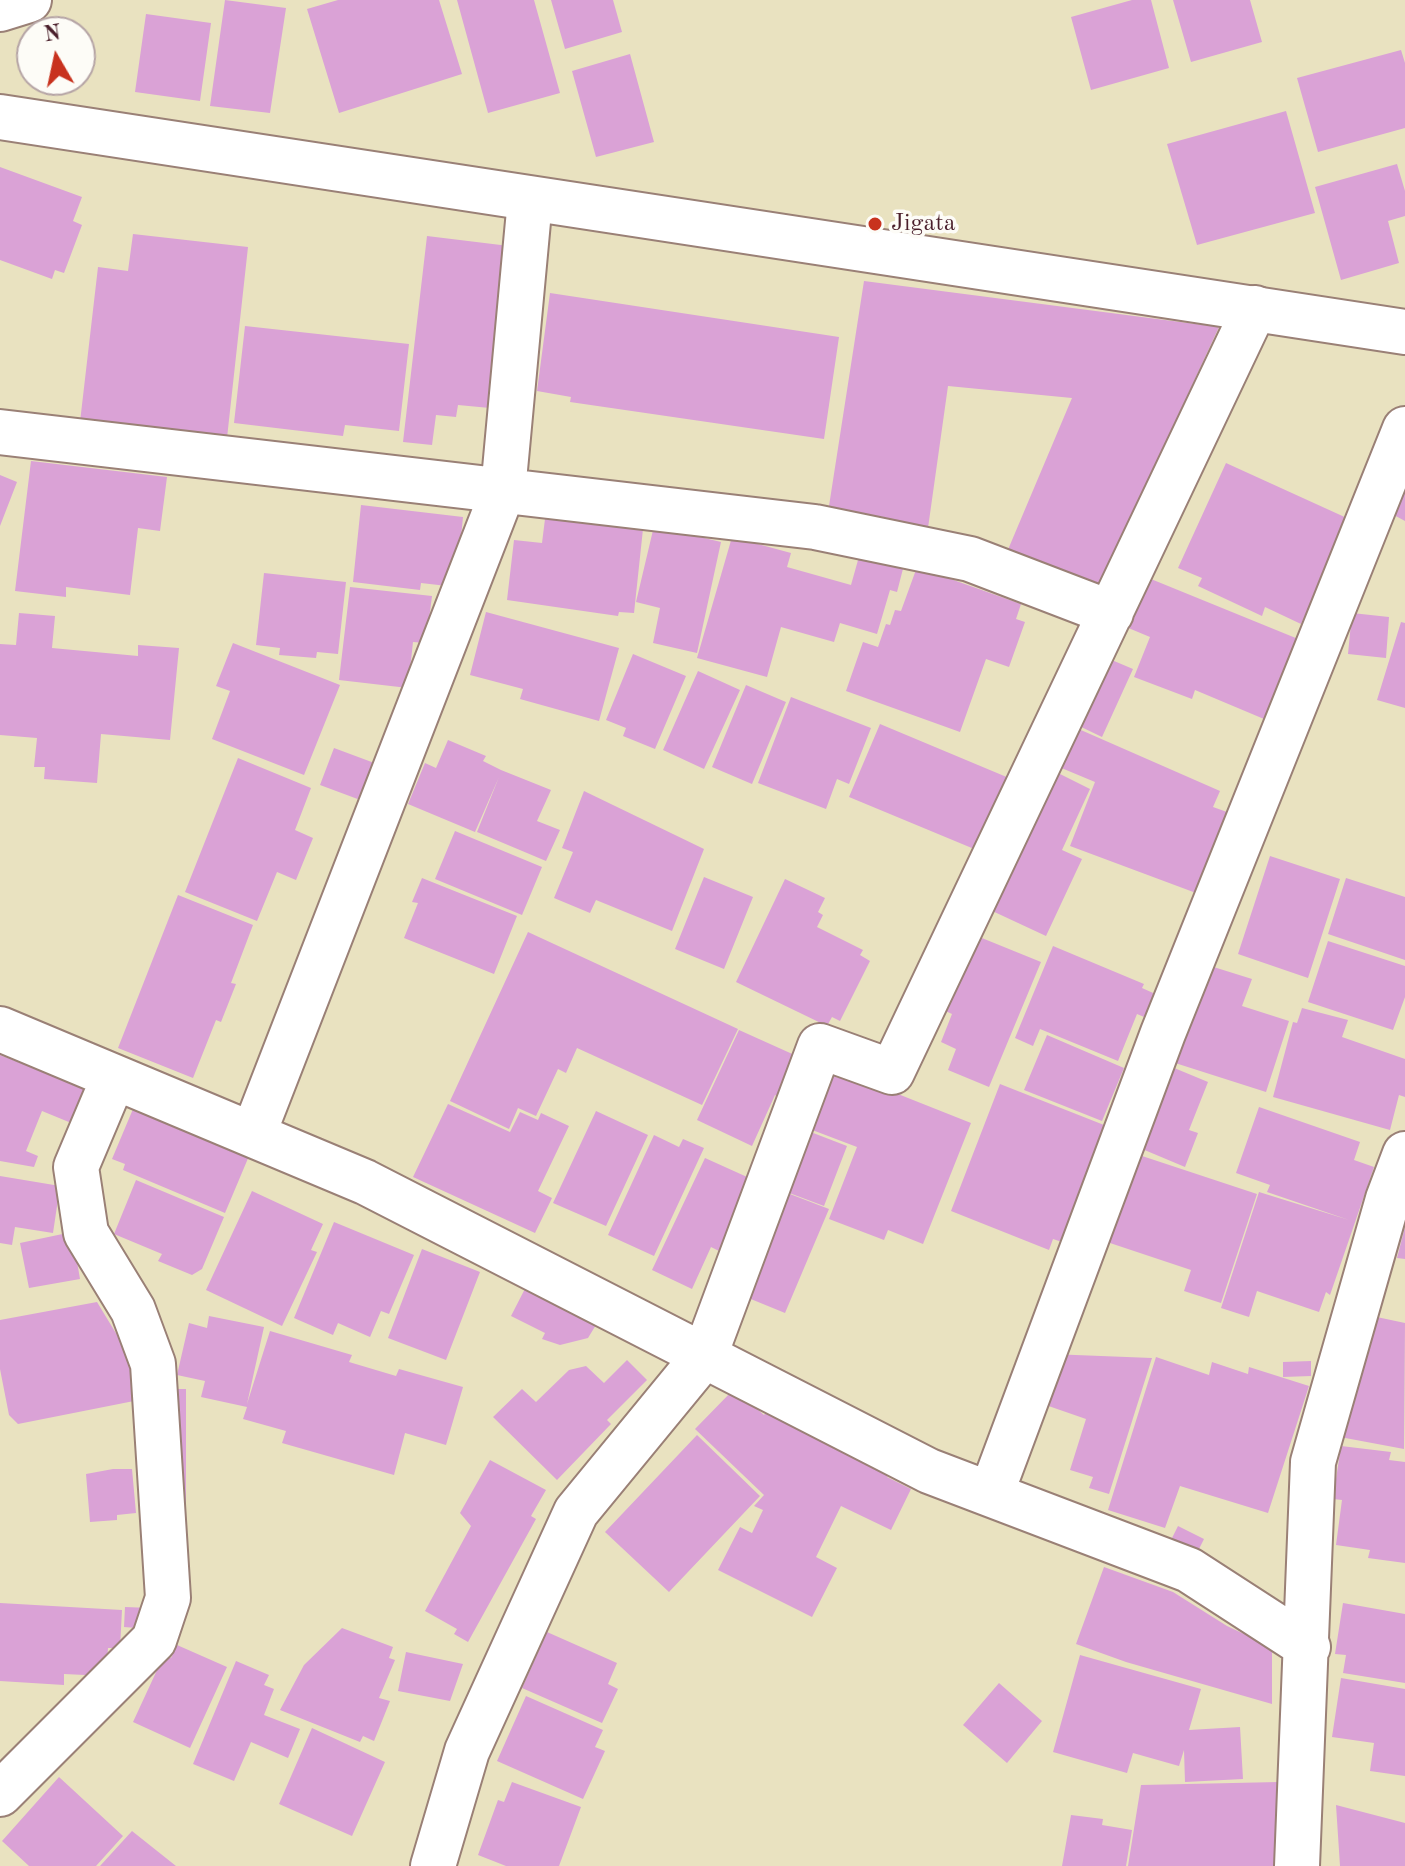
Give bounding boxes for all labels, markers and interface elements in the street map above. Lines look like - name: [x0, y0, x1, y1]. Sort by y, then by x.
- north arrow: [16, 16, 96, 96]
- text: N: [43, 22, 63, 46]
- place label: Jigata: [891, 210, 956, 238]
- marker: Jigata: [866, 215, 884, 233]

